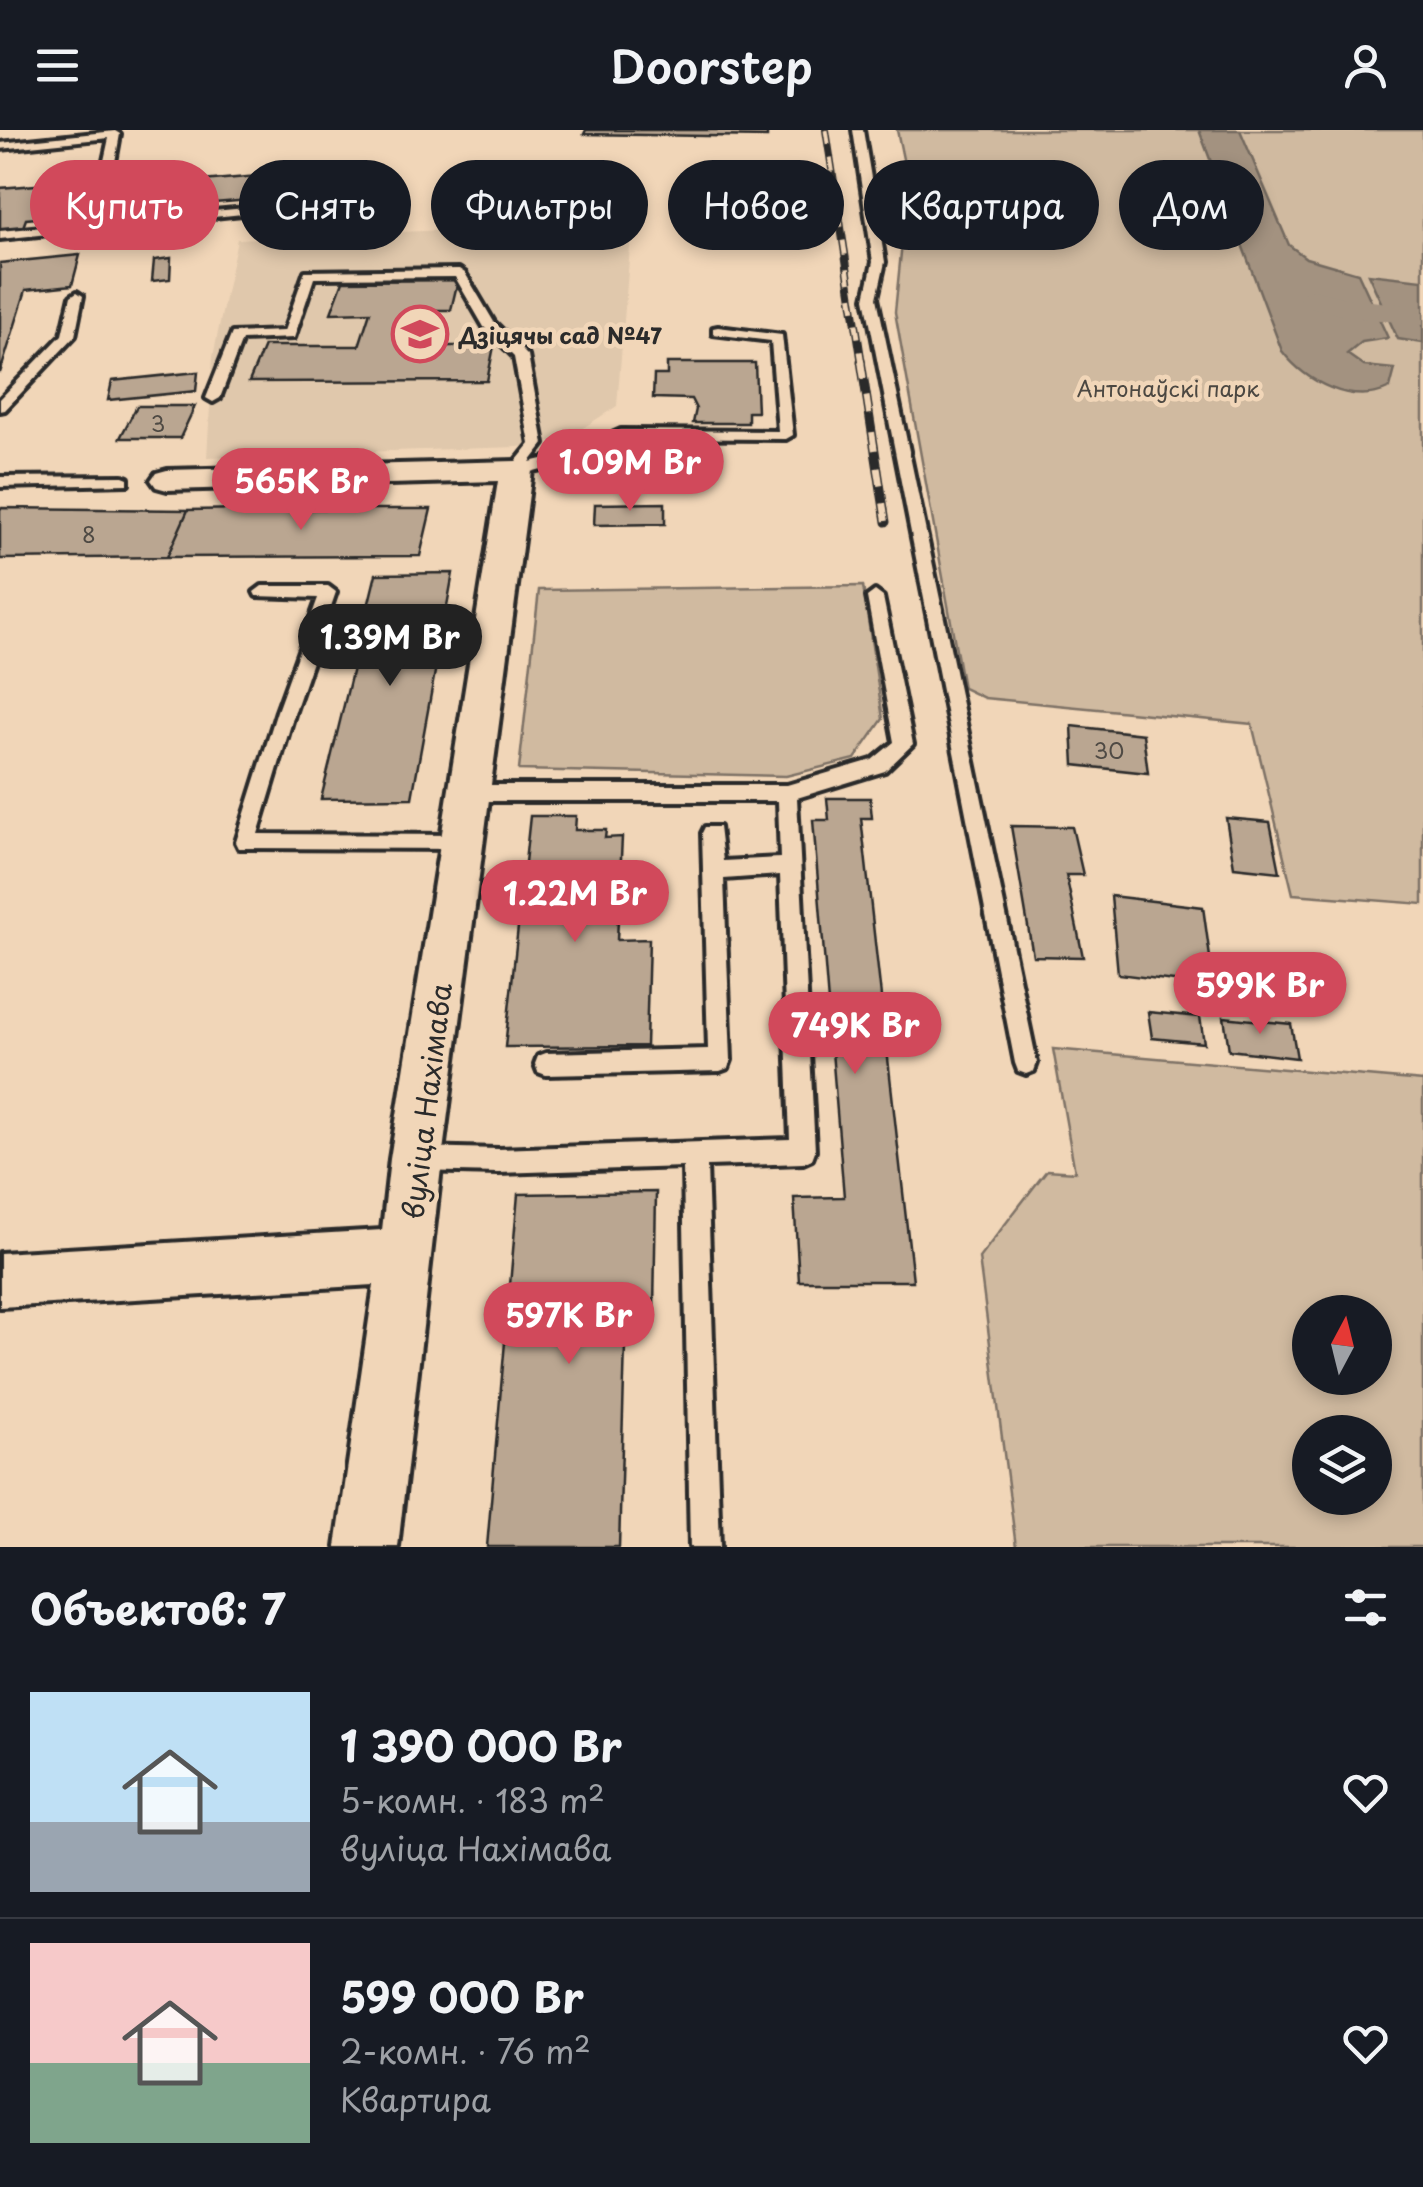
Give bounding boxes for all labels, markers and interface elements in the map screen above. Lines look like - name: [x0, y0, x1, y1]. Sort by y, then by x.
- text: Doorstep: [610, 31, 813, 99]
- icon: menu: [30, 38, 85, 93]
- icon: person: [1338, 38, 1393, 93]
- chip: Купить: [30, 160, 219, 250]
- chip: Снять: [239, 160, 411, 250]
- chip: Фильтры: [431, 160, 648, 250]
- chip: Новое: [668, 160, 844, 250]
- chip: Квартира: [864, 160, 1099, 250]
- chip: Дом: [1119, 160, 1264, 250]
- school or university icon: Дзіцячы сад №47: [390, 304, 450, 364]
- place label: Дзіцячы сад №47: [458, 318, 662, 351]
- park label: Антонаўскі парк: [1077, 371, 1260, 404]
- house number: 3: [151, 406, 165, 439]
- pin: 1.09M Br: [527, 429, 733, 514]
- text: 1.09M Br: [559, 437, 701, 485]
- pin: 565K Br: [209, 448, 393, 533]
- text: 565K Br: [234, 456, 368, 504]
- house number: 8: [82, 517, 96, 550]
- pin: 1.39M Br: [287, 604, 493, 689]
- text: 1.39M Br: [320, 612, 460, 660]
- house number: 30: [1094, 733, 1124, 766]
- pin: 1.22M Br: [472, 860, 678, 945]
- text: 1.22M Br: [503, 868, 647, 916]
- pin: 599K Br: [1168, 952, 1352, 1037]
- text: 599K Br: [1195, 960, 1325, 1008]
- street label: вуліца Нахімава: [390, 980, 462, 1221]
- pin: 749K Br: [763, 992, 947, 1077]
- text: 749K Br: [790, 1000, 920, 1048]
- pin: 597K Br: [477, 1282, 661, 1367]
- text: 597K Br: [506, 1290, 632, 1338]
- north arrow: [1292, 1295, 1392, 1395]
- map controls: [1292, 1295, 1392, 1515]
- button: layers: [1292, 1415, 1392, 1515]
- text: Объектов: 7: [30, 1576, 286, 1639]
- icon: filters: [1338, 1580, 1393, 1635]
- text: 1 390 000 Br: [340, 1713, 622, 1776]
- icon: home: [110, 1732, 230, 1852]
- icon: heart: [1338, 1765, 1393, 1820]
- text: 5-комн. · 183 m²: [340, 1776, 605, 1824]
- text: вуліца Нахімава: [340, 1824, 611, 1872]
- text: 599 000 Br: [340, 1964, 584, 2027]
- icon: home: [110, 1983, 230, 2103]
- icon: heart: [1338, 2016, 1393, 2071]
- text: 2-комн. · 76 m²: [340, 2027, 591, 2075]
- text: Квартира: [340, 2075, 491, 2123]

